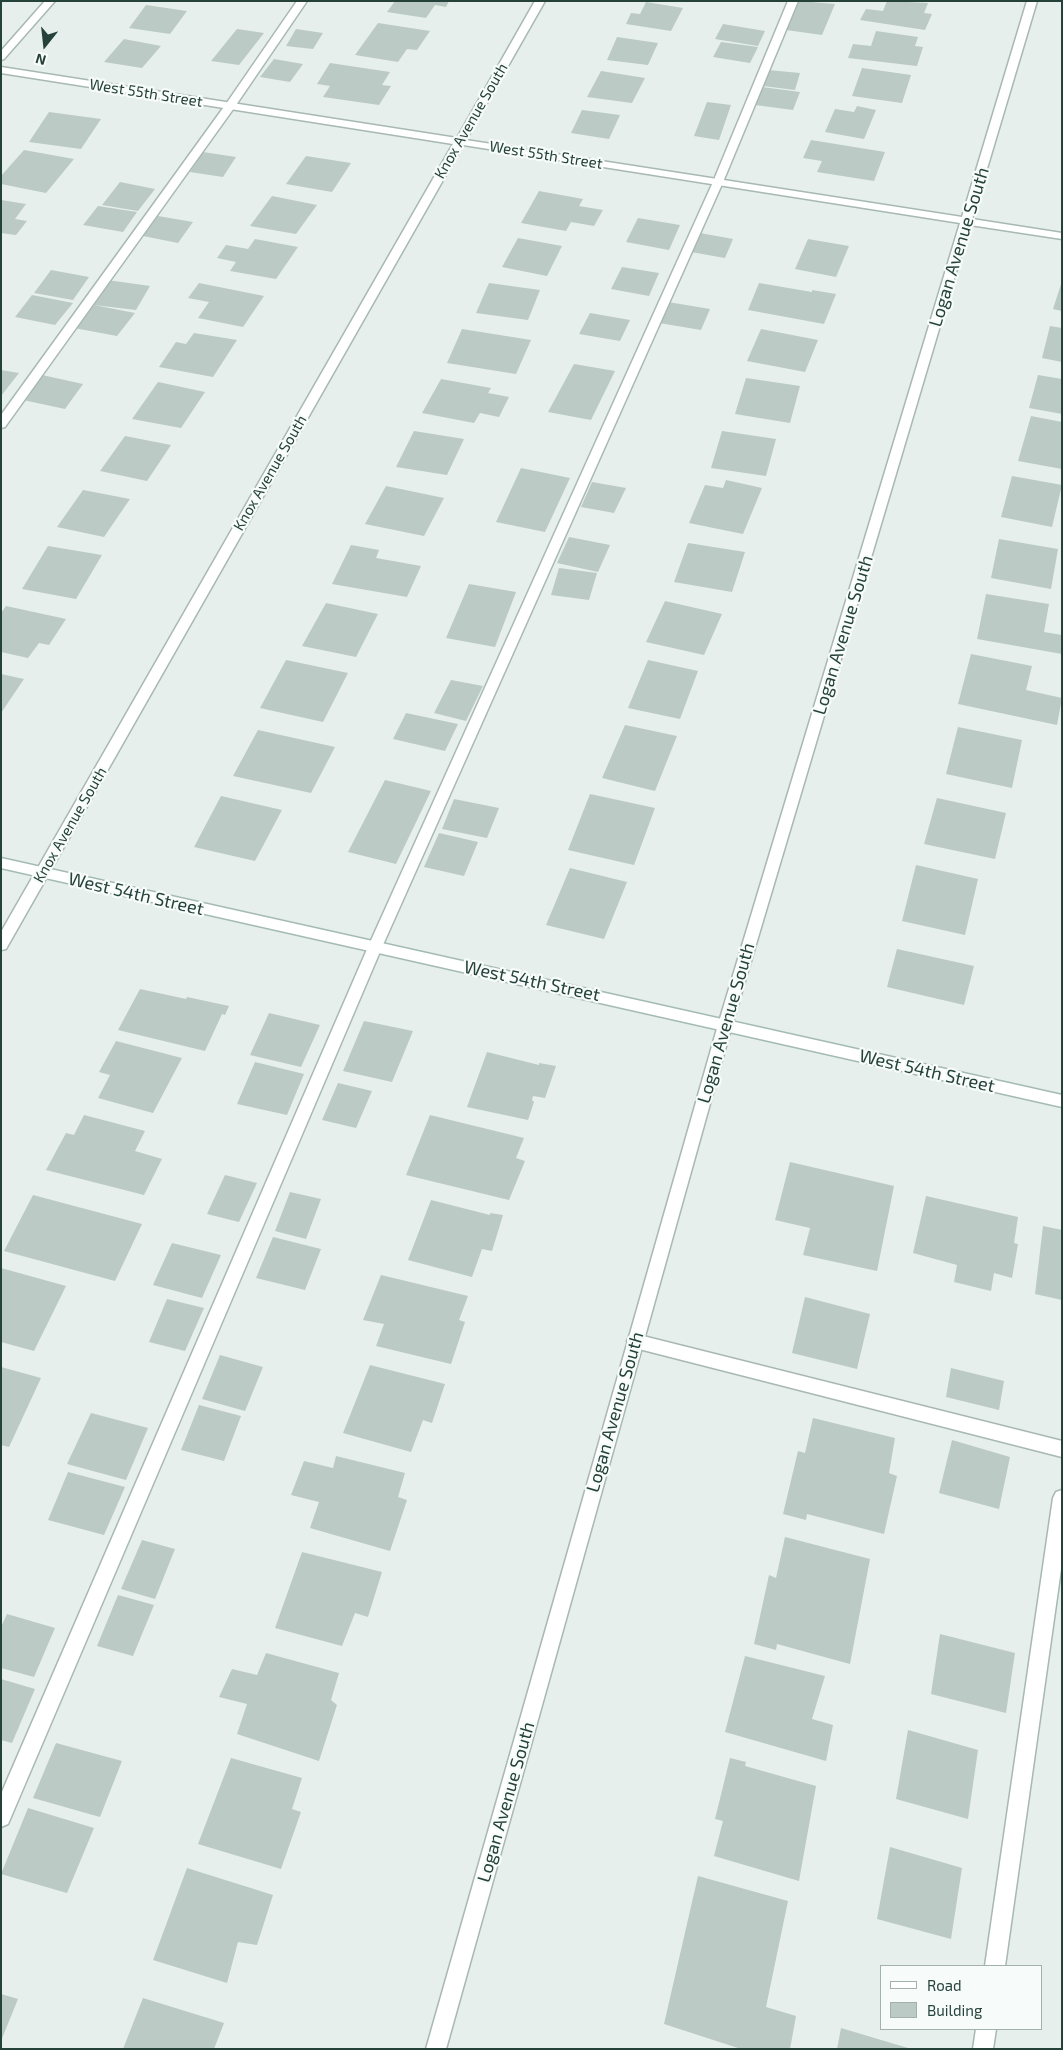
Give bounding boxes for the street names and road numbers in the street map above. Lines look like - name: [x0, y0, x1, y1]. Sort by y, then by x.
- street label: Knox Avenue South: [431, 60, 511, 182]
- street label: West 55th Street: [88, 75, 204, 111]
- street label: West 55th Street: [488, 137, 604, 173]
- street label: Logan Avenue South: [924, 164, 994, 330]
- street label: Knox Avenue South: [230, 412, 310, 534]
- street label: Logan Avenue South: [808, 552, 878, 718]
- street label: Knox Avenue South: [30, 764, 110, 886]
- street label: West 54th Street: [66, 868, 206, 920]
- street label: Logan Avenue South: [693, 940, 759, 1106]
- street label: West 54th Street: [462, 956, 602, 1006]
- street label: West 54th Street: [857, 1045, 997, 1097]
- street label: Logan Avenue South: [582, 1329, 648, 1495]
- street label: Logan Avenue South: [473, 1719, 539, 1885]

